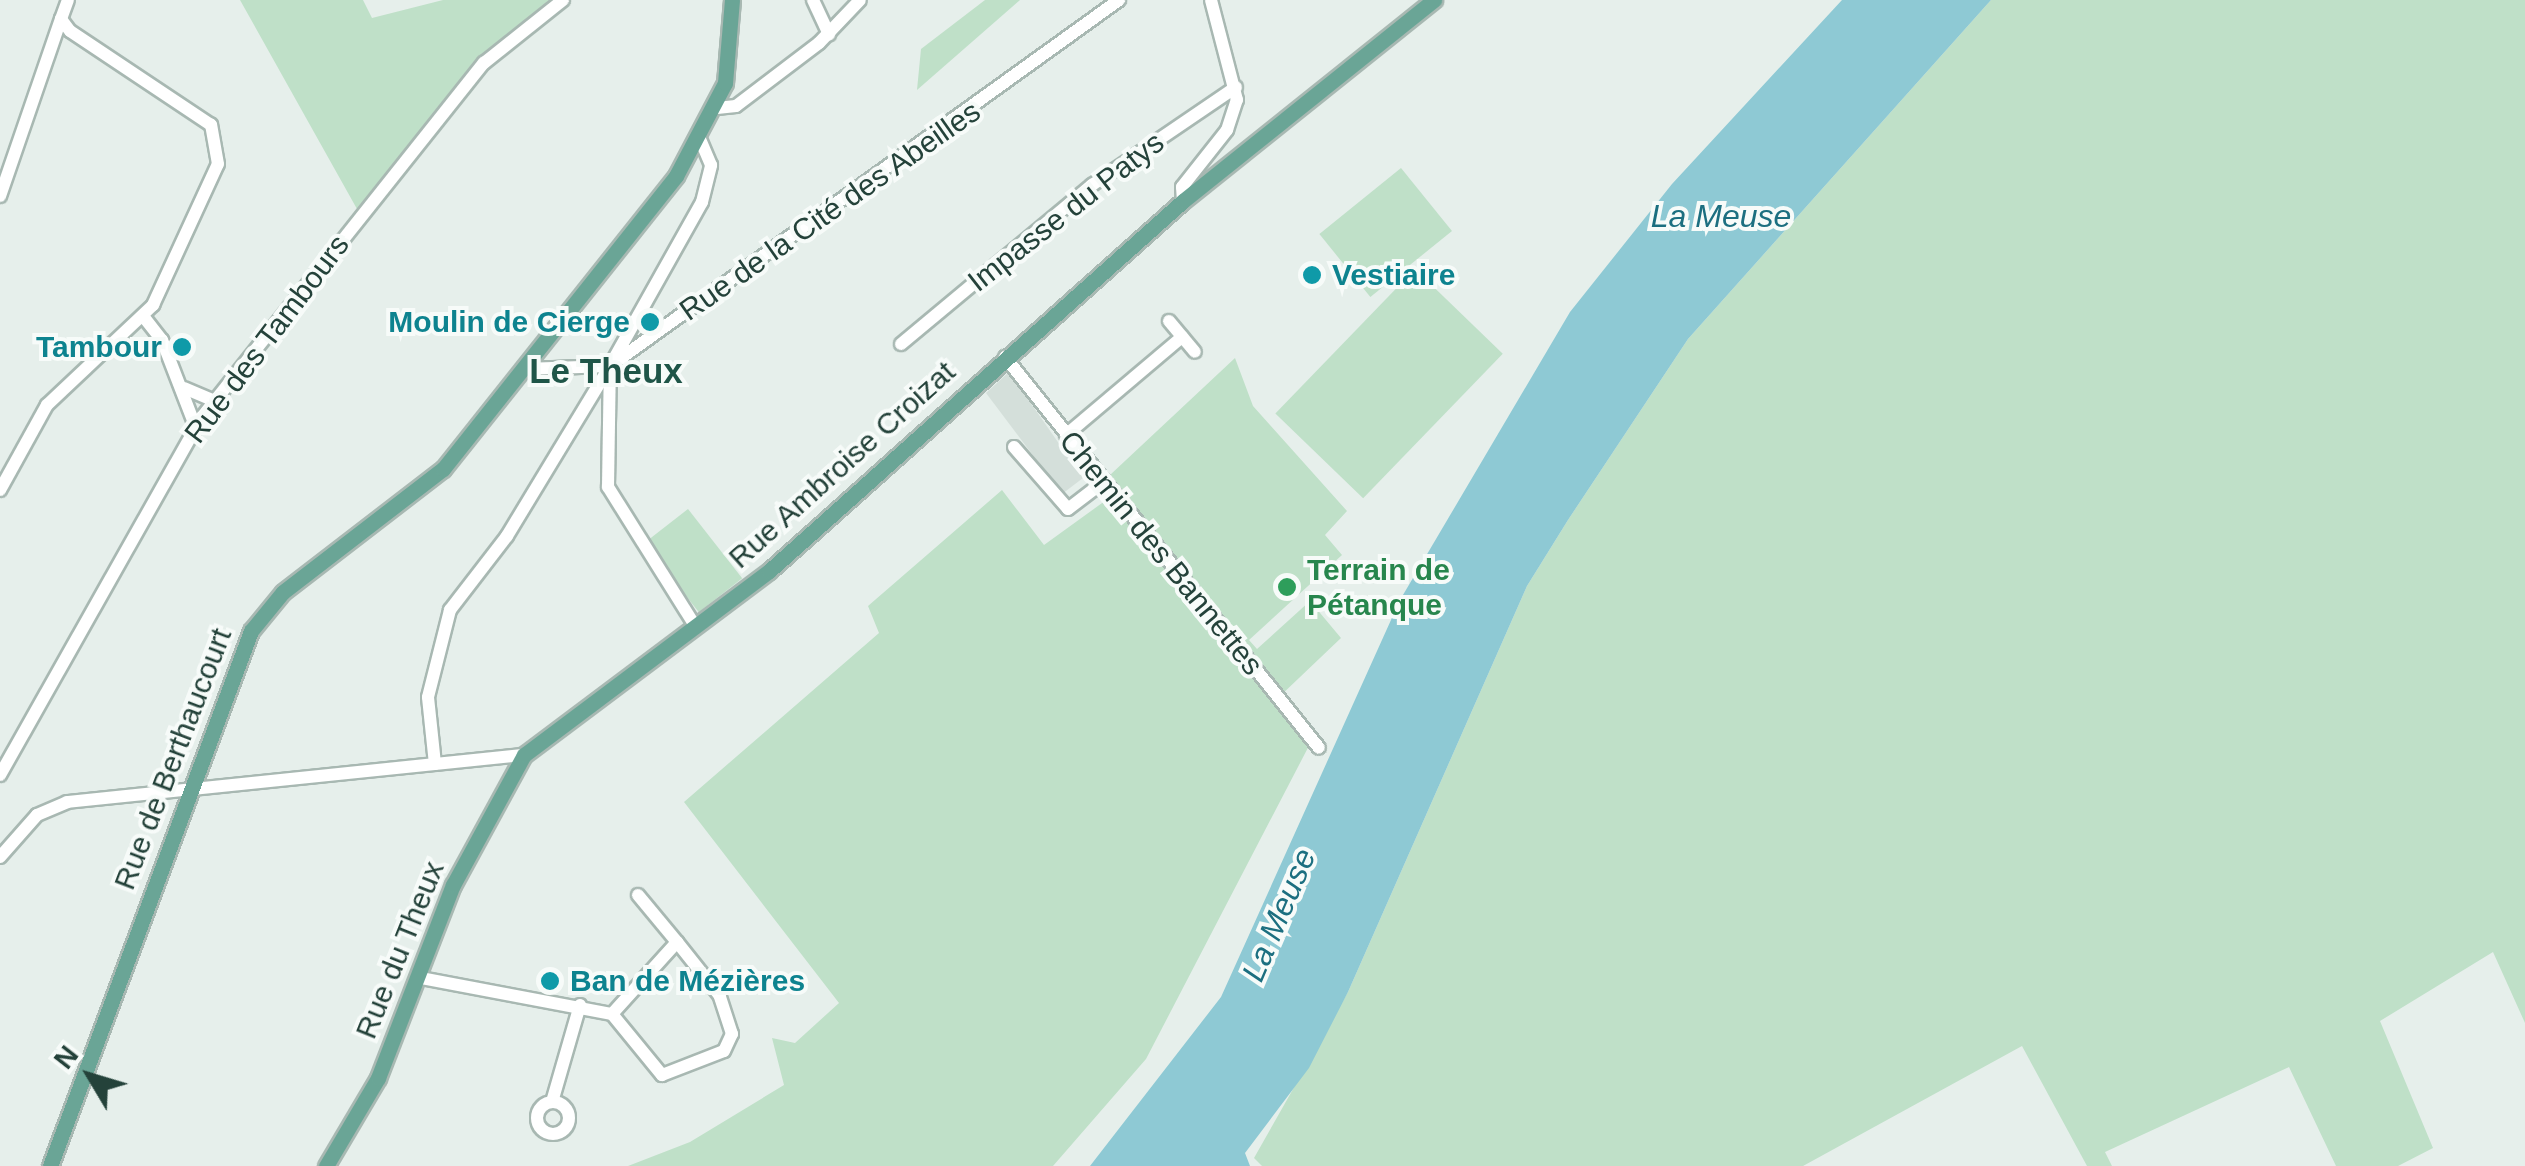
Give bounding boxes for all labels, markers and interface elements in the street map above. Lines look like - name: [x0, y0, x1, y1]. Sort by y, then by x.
- street label: Rue de la Cité des Abeilles: [672, 93, 988, 329]
- street label: Impasse du Patys: [961, 124, 1171, 300]
- water label: La Meuse: [1651, 197, 1791, 235]
- street label: Rue des Tambours: [177, 228, 357, 450]
- place label: Vestiaire: [1332, 257, 1455, 293]
- marker: Vestiaire: [1301, 264, 1323, 286]
- place label: Moulin de Cierge: [388, 304, 630, 340]
- marker: Moulin de Cierge: [639, 311, 661, 333]
- place label: Tambour: [36, 329, 162, 365]
- marker: Tambour: [171, 336, 193, 358]
- district label: Le Theux: [529, 350, 683, 392]
- street label: Rue Ambroise Croizat: [721, 353, 963, 577]
- street label: Chemin des Bannettes: [1052, 424, 1270, 682]
- place label: Terrain de Pétanque: [1307, 552, 1450, 622]
- marker: Terrain de Pétanque: [1276, 576, 1298, 598]
- street label: Rue de Berthaucourt: [107, 623, 239, 895]
- water label: La Meuse: [1234, 843, 1324, 987]
- street label: Rue du Theux: [348, 856, 452, 1044]
- place label: Ban de Mézières: [570, 963, 805, 999]
- marker: Ban de Mézières: [539, 970, 561, 992]
- north arrow: [40, 1026, 140, 1126]
- text: N: [48, 1040, 84, 1075]

